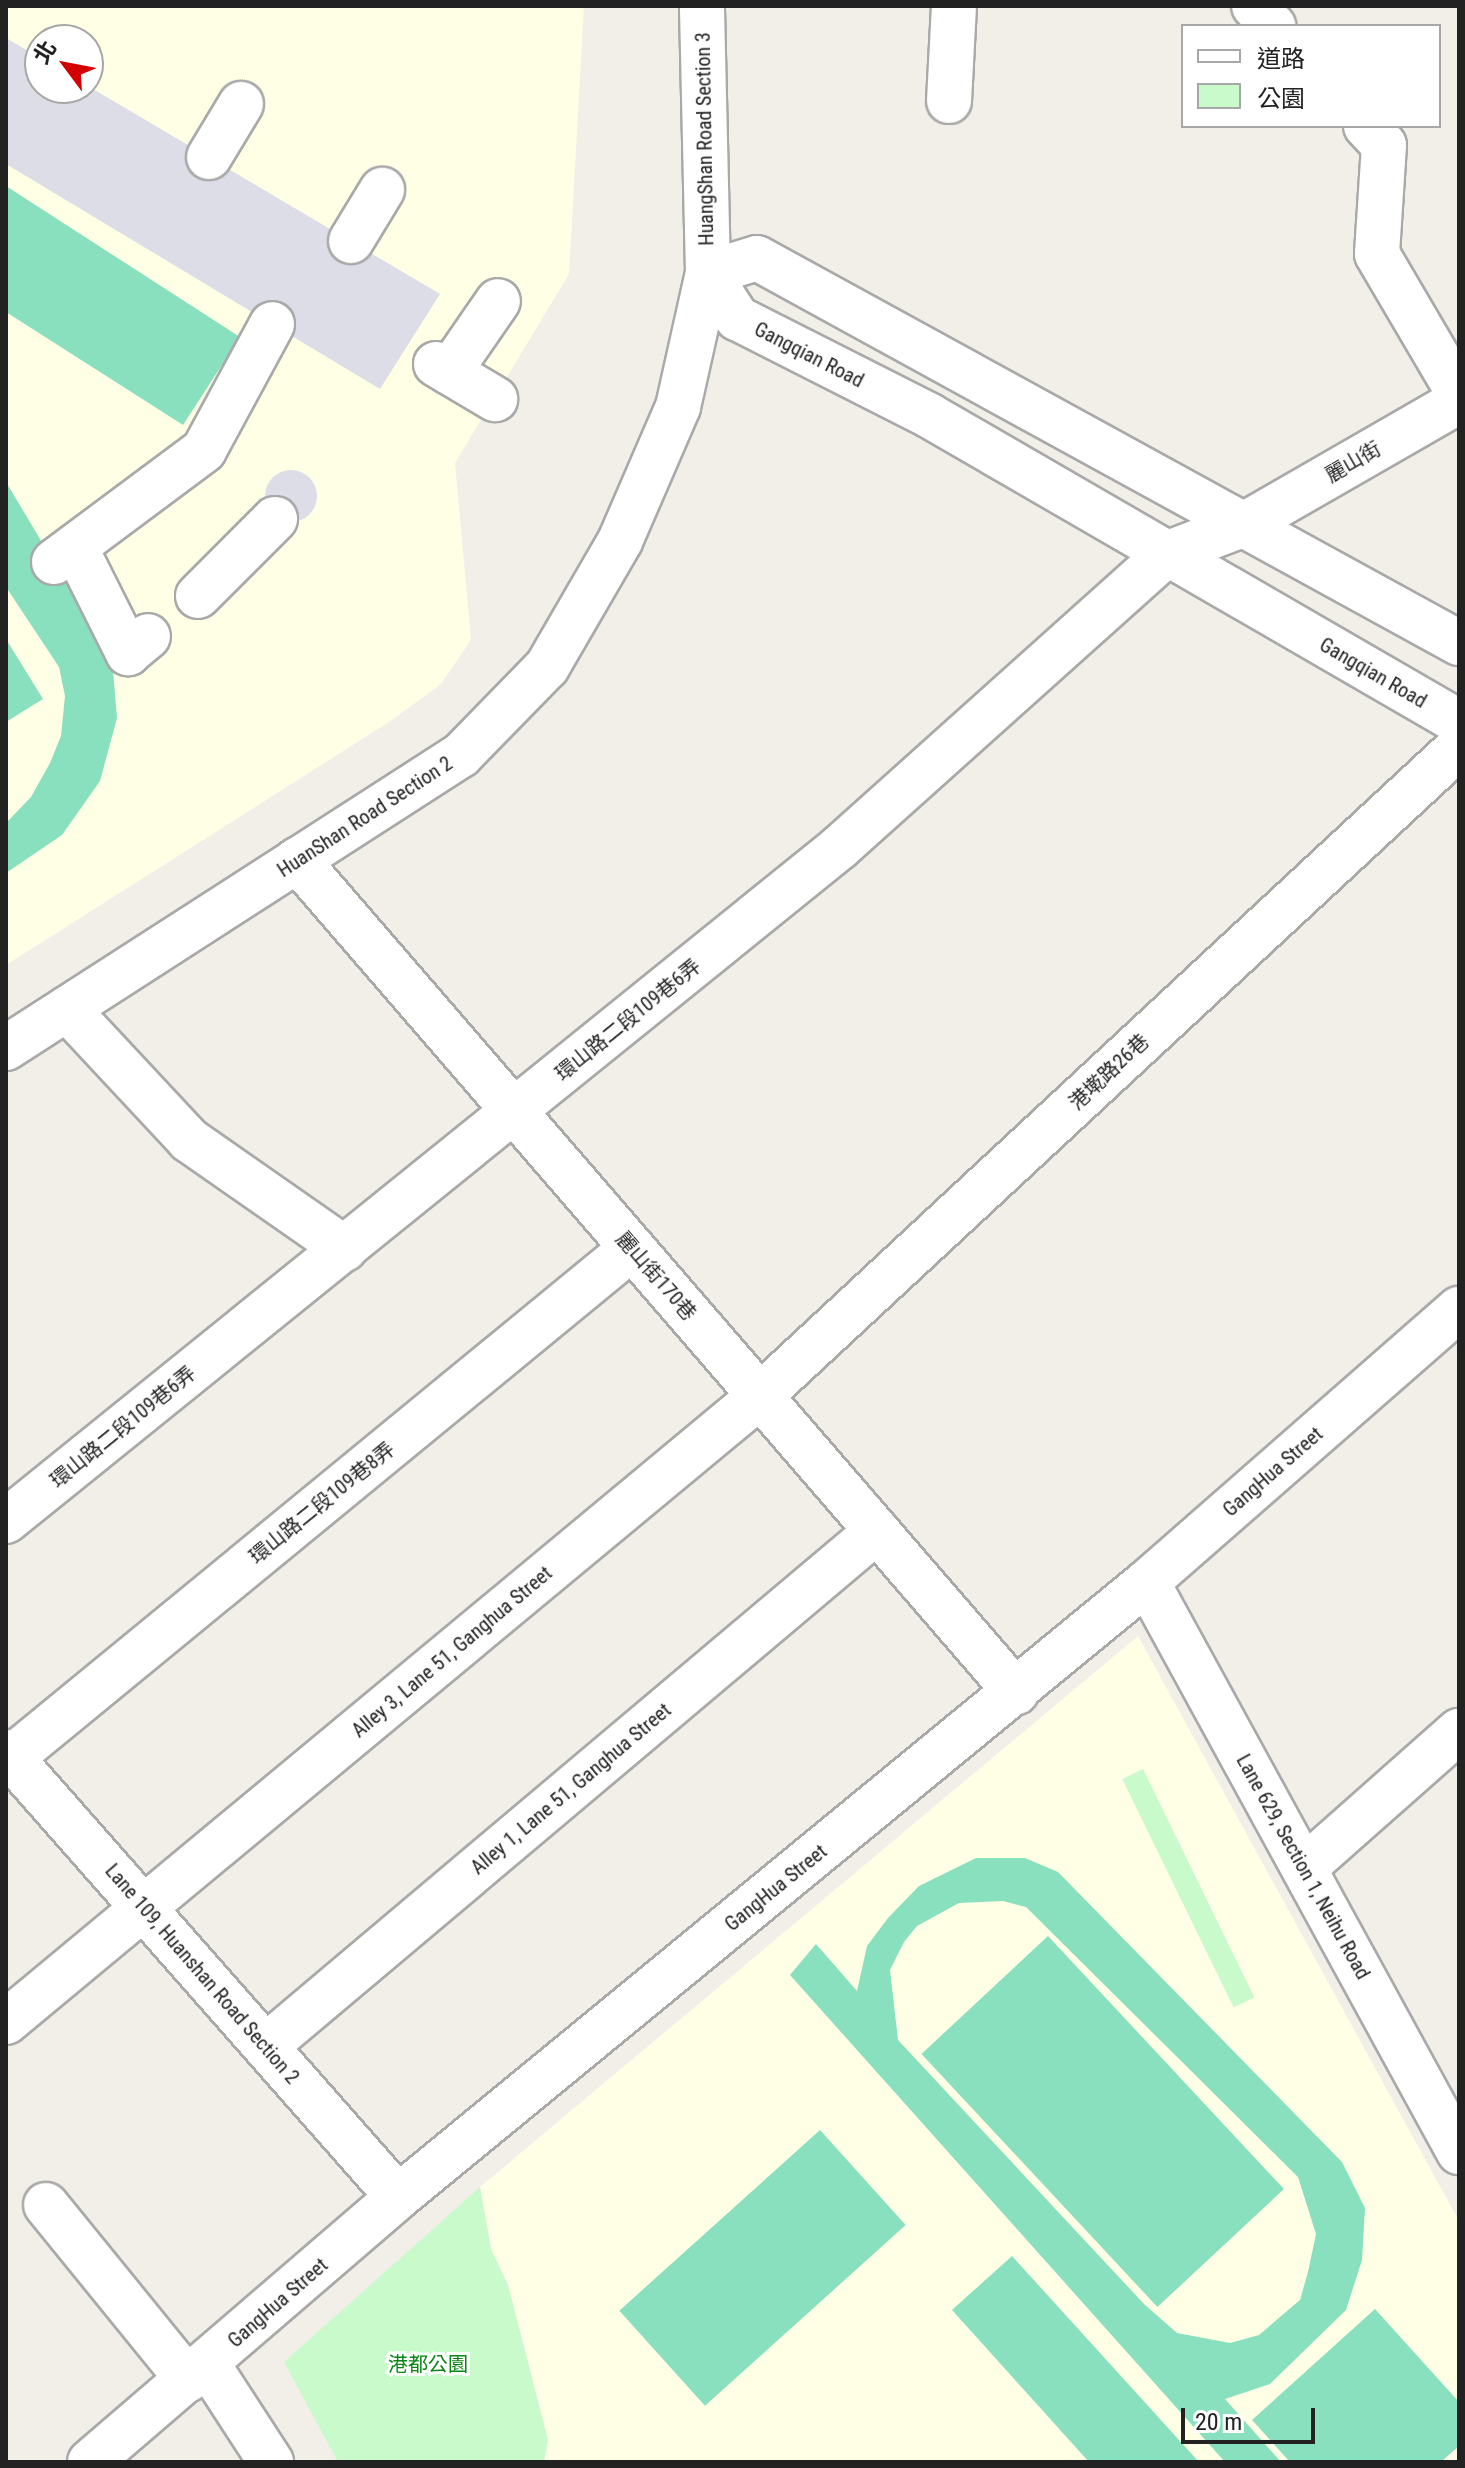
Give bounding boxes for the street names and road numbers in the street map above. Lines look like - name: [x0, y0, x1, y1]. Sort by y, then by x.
- street label: HuangShan Road Section 3: [691, 32, 719, 246]
- street label: Gangqian Road: [750, 317, 868, 393]
- street label: 麗山街: [1321, 437, 1385, 487]
- street label: Gangqian Road: [1315, 633, 1431, 713]
- street label: HuanShan Road Section 2: [273, 751, 457, 883]
- street label: 環山路二段109巷6弄: [551, 954, 705, 1086]
- street label: 港墘路26巷: [1064, 1029, 1154, 1115]
- street label: 麗山街170巷: [611, 1227, 701, 1325]
- street label: 環山路二段109巷6弄: [46, 1361, 200, 1493]
- street label: GangHua Street: [1218, 1422, 1328, 1522]
- street label: 環山路二段109巷8弄: [245, 1437, 399, 1569]
- street label: Alley 3, Lane 51, Ganghua Street: [347, 1561, 557, 1743]
- street label: Alley 1, Lane 51, Ganghua Street: [466, 1698, 676, 1880]
- street label: Lane 629, Section 1, Neihu Road: [1231, 1750, 1375, 1984]
- street label: GangHua Street: [720, 1840, 832, 1936]
- street label: Lane 109, Huanshan Road Section 2: [100, 1859, 304, 2089]
- street label: GangHua Street: [223, 2253, 333, 2353]

